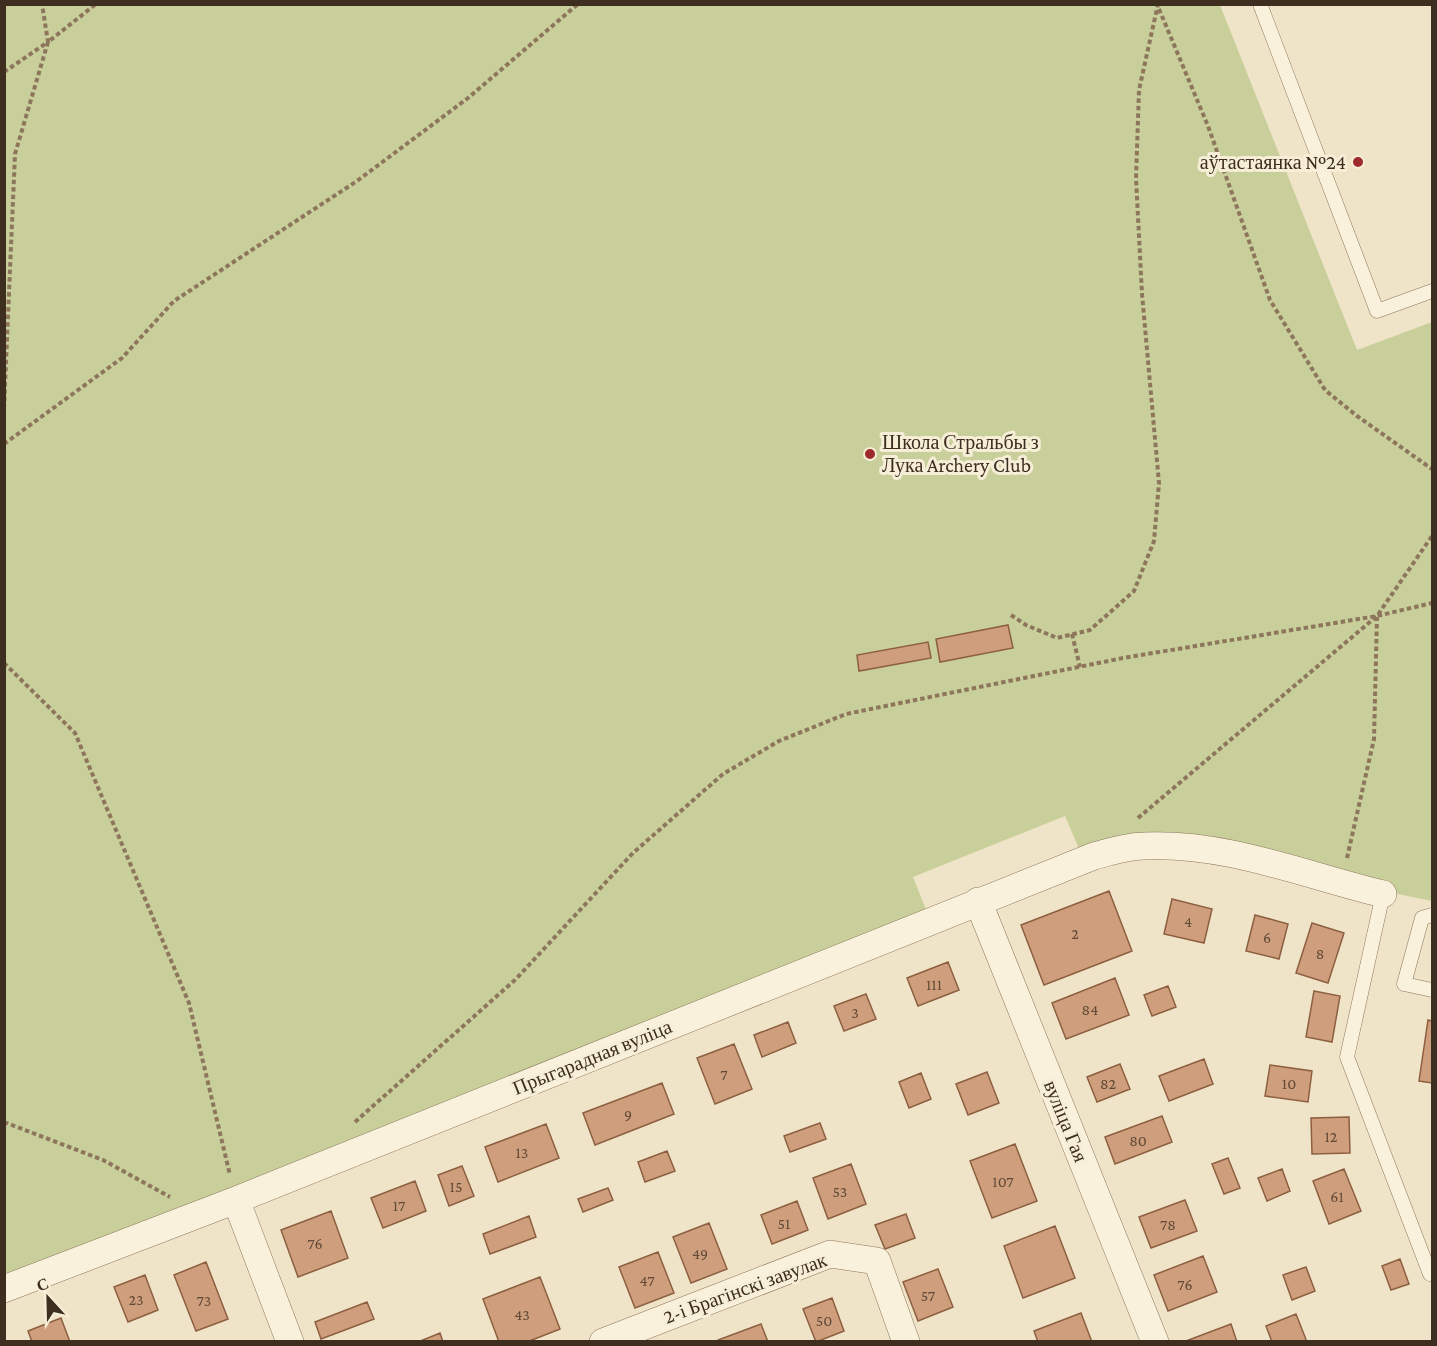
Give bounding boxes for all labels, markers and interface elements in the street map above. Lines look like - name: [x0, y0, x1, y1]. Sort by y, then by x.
- place label: аўтастаянка №24: [1200, 151, 1346, 174]
- marker: аўтастаянка №24: [1351, 155, 1365, 169]
- place label: Школа Стральбы з Лука Archery Club: [882, 431, 1039, 477]
- marker: Школа Стральбы з Лука Archery Club: [863, 447, 877, 461]
- house number: 4: [1184, 913, 1192, 930]
- house number: 2: [1071, 925, 1079, 942]
- house number: 6: [1263, 929, 1271, 946]
- house number: 8: [1316, 945, 1324, 962]
- house number: 111: [926, 976, 942, 993]
- house number: 84: [1082, 1001, 1098, 1018]
- house number: 3: [851, 1004, 859, 1021]
- street label: Прыгарадная вуліца: [509, 1015, 675, 1100]
- house number: 7: [720, 1066, 728, 1083]
- house number: 82: [1100, 1075, 1116, 1092]
- house number: 10: [1282, 1075, 1296, 1092]
- street label: вуліца Гая: [1039, 1077, 1092, 1165]
- house number: 9: [624, 1106, 632, 1123]
- house number: 12: [1325, 1128, 1338, 1145]
- house number: 80: [1129, 1132, 1147, 1149]
- house number: 13: [516, 1144, 528, 1161]
- house number: 107: [992, 1173, 1014, 1190]
- house number: 15: [450, 1178, 462, 1195]
- house number: 53: [833, 1183, 847, 1200]
- house number: 61: [1330, 1188, 1344, 1205]
- house number: 17: [393, 1197, 406, 1214]
- house number: 51: [778, 1215, 790, 1232]
- house number: 78: [1160, 1216, 1176, 1233]
- house number: 76: [307, 1235, 323, 1252]
- house number: 49: [692, 1245, 708, 1262]
- street label: 2-і Брагінскі завулак: [660, 1248, 830, 1329]
- north arrow: [18, 1268, 78, 1328]
- house number: 47: [639, 1272, 655, 1289]
- text: С: [34, 1275, 51, 1295]
- house number: 76: [1177, 1276, 1193, 1293]
- house number: 57: [921, 1287, 936, 1304]
- house number: 23: [128, 1291, 144, 1308]
- house number: 73: [197, 1292, 211, 1309]
- house number: 43: [514, 1306, 530, 1323]
- house number: 50: [816, 1312, 832, 1329]

